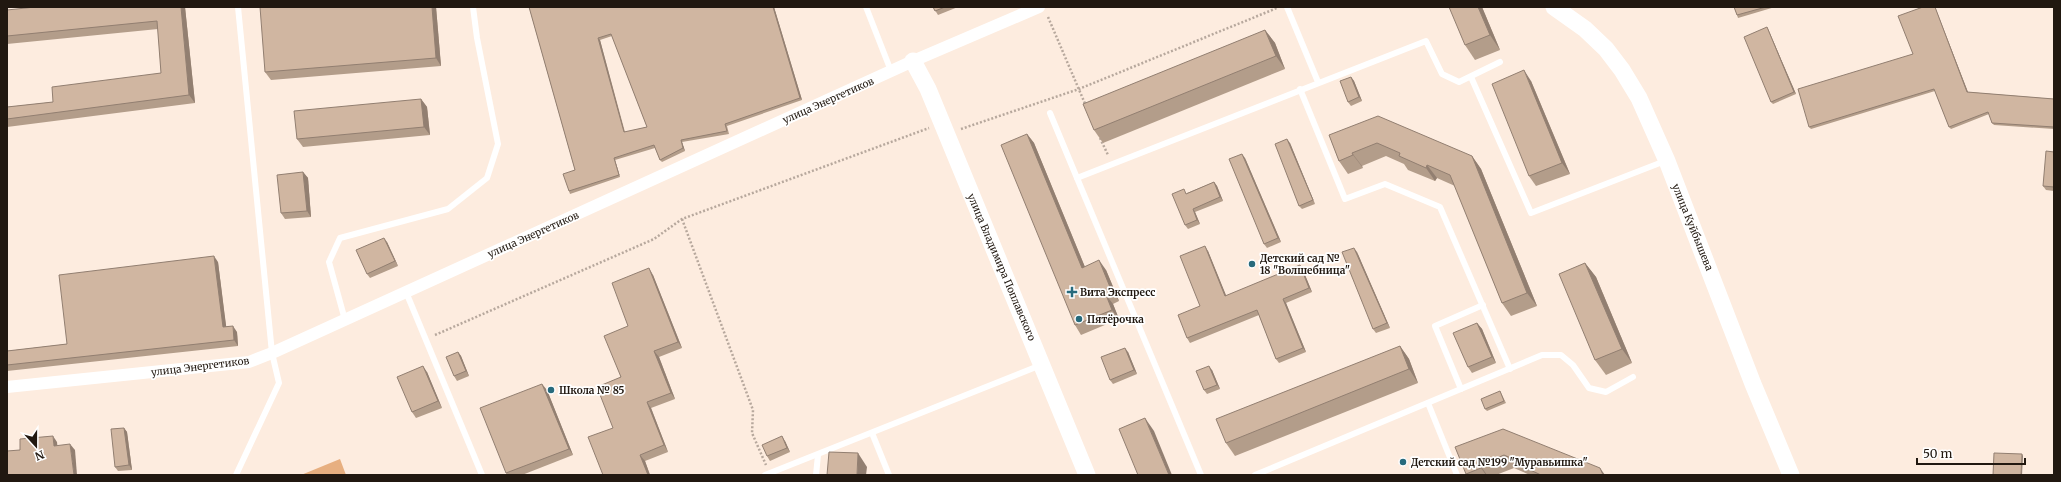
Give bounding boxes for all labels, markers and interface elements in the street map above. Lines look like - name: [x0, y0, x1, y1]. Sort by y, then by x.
- street label: улица Энергетиков: [781, 74, 876, 126]
- street label: улица Куйбышева: [1669, 182, 1716, 273]
- street label: улица Владимира Поплавского: [965, 192, 1039, 343]
- street label: улица Энергетиков: [486, 208, 581, 260]
- place label: Детский сад № 18 "Волшебница": [1260, 252, 1350, 277]
- marker: Детский сад № 18 "Волшебница": [1247, 259, 1257, 269]
- place label: Вита Экспресс: [1080, 286, 1155, 299]
- marker: Вита Экспресс: [1067, 287, 1077, 297]
- place label: Пятёрочка: [1087, 313, 1144, 326]
- marker: Пятёрочка: [1074, 314, 1084, 324]
- street label: улица Энергетиков: [150, 354, 250, 379]
- place label: Школа № 85: [559, 384, 625, 397]
- marker: Школа № 85: [546, 385, 556, 395]
- north arrow: [16, 426, 56, 466]
- scale bar: [1917, 440, 2025, 466]
- text: 50 m: [1923, 446, 1952, 461]
- text: N: [33, 447, 46, 464]
- place label: Детский сад №199 "Муравьишка": [1411, 456, 1588, 469]
- marker: Детский сад №199 "Муравьишка": [1398, 457, 1408, 467]

